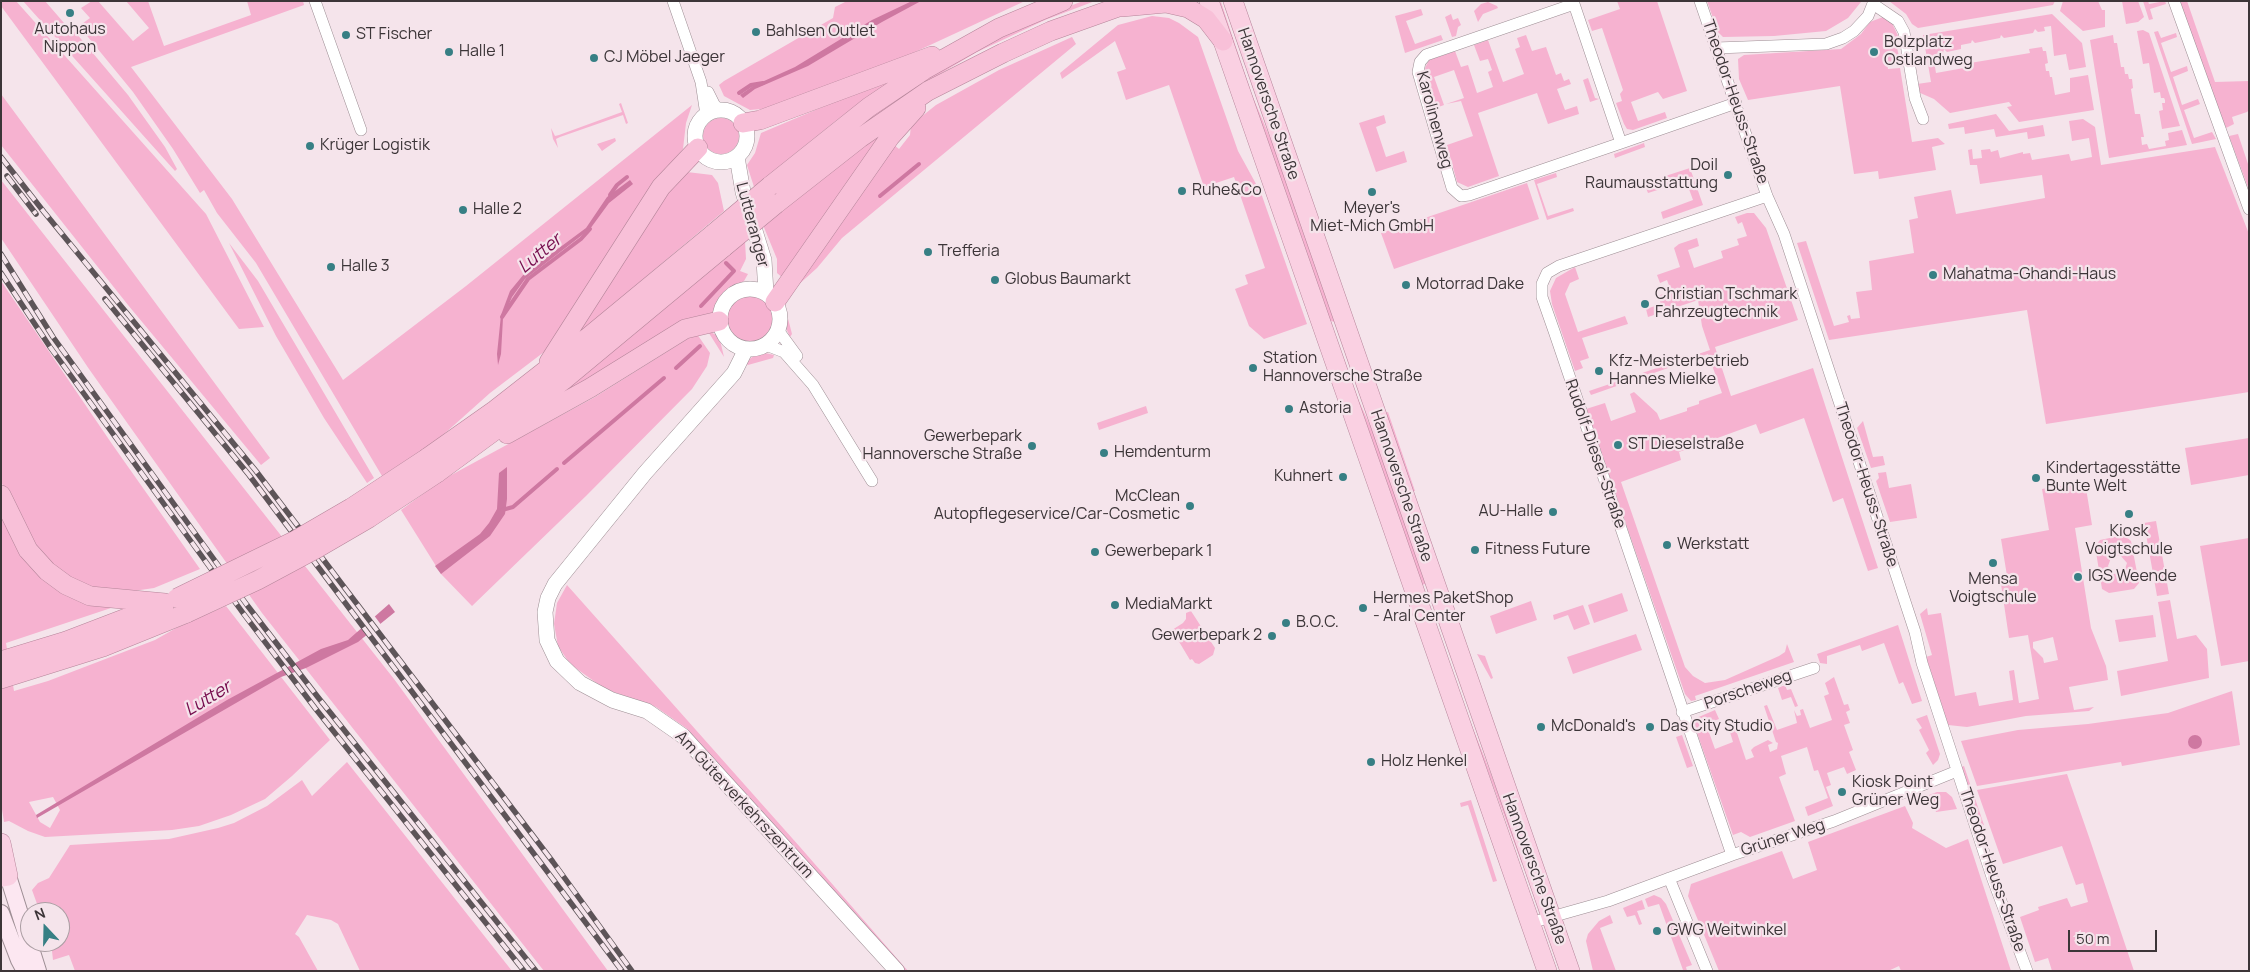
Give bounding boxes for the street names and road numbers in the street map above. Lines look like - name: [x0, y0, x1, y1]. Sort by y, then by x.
- street label: Theodor-Heuss-Straße: [1698, 17, 1772, 187]
- street label: Hannoversche Straße: [1233, 26, 1303, 182]
- street label: Karolinenweg: [1412, 69, 1456, 171]
- street label: Lutteranger: [731, 180, 773, 270]
- street label: Rudolf-Diesel-Straße: [1560, 377, 1630, 531]
- street label: Theodor-Heuss-Straße: [1830, 400, 1902, 570]
- street label: Hannoversche Straße: [1366, 408, 1436, 564]
- street label: Porscheweg: [1702, 666, 1794, 714]
- street label: Am Güterverkehrszentrum: [671, 728, 817, 882]
- street label: Theodor-Heuss-Straße: [1955, 785, 2029, 955]
- street label: Hannoversche Straße: [1498, 791, 1570, 947]
- street label: Grüner Weg: [1739, 815, 1827, 861]

